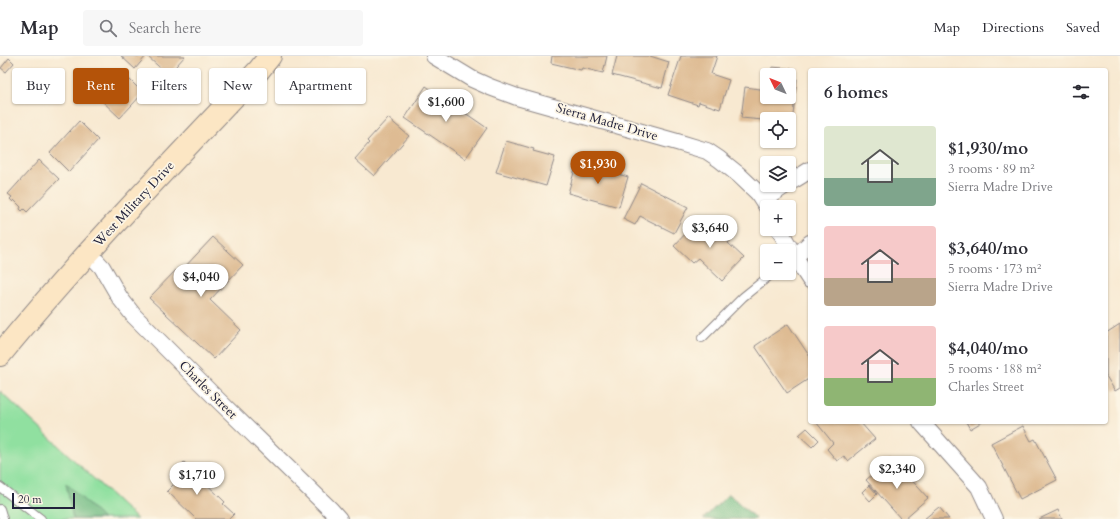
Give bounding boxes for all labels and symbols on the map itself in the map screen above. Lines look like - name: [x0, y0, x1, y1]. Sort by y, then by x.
- north arrow: [760, 68, 796, 104]
- pin: $1,600: [413, 89, 479, 123]
- street label: Sierra Madre Drive: [554, 99, 660, 145]
- pin: $1,930: [565, 151, 631, 185]
- street label: West Military Drive: [89, 157, 179, 252]
- pin: $3,640: [677, 215, 743, 249]
- pin: $4,040: [168, 264, 234, 298]
- street label: Charles Street: [175, 357, 241, 423]
- pin: $2,340: [864, 456, 930, 490]
- pin: $1,710: [164, 462, 230, 496]
- scale bar: [12, 491, 75, 510]

